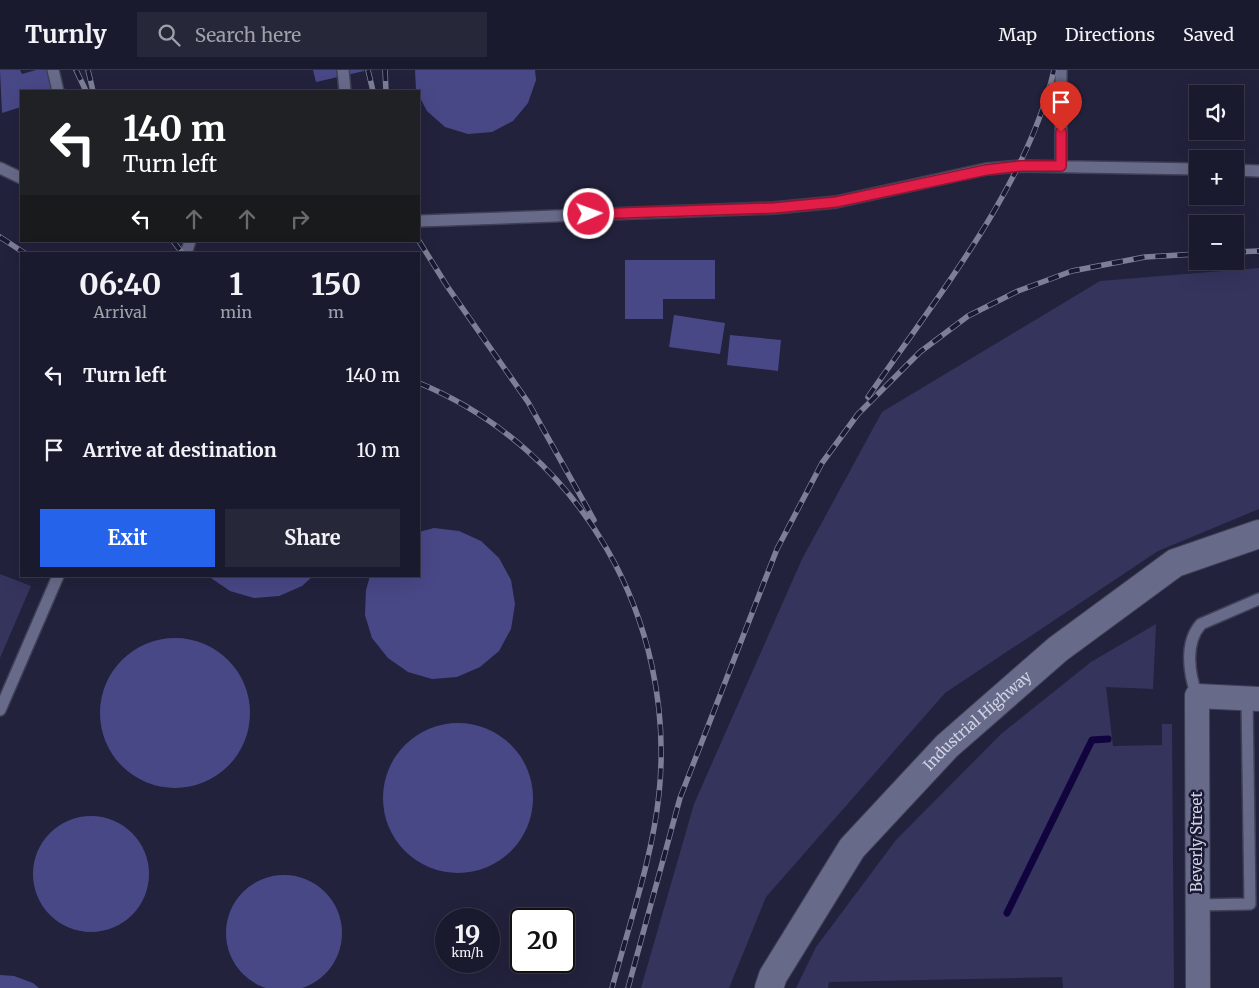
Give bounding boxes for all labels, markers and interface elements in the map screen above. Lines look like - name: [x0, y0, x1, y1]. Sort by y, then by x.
- search box: [137, 12, 487, 57]
- text: Turnly: [25, 19, 107, 50]
- icon: search: [155, 21, 183, 49]
- text: Search here: [195, 23, 301, 47]
- text: Map: [999, 23, 1037, 46]
- text: Directions: [1065, 23, 1155, 46]
- text: Saved: [1183, 23, 1234, 46]
- pin: [1040, 81, 1082, 132]
- map controls: [1189, 85, 1244, 270]
- button: sound: [1189, 85, 1244, 140]
- icon: arrive: [1047, 88, 1075, 116]
- text: 140 m: [123, 107, 226, 151]
- icon: left: [40, 110, 105, 175]
- text: Turn left: [123, 150, 217, 178]
- button: +: [1189, 150, 1244, 205]
- position arrow: [562, 187, 614, 239]
- icon: left: [127, 205, 155, 233]
- icon: ahead: [180, 205, 208, 233]
- icon: ahead: [233, 205, 261, 233]
- icon: right: [286, 205, 314, 233]
- button: −: [1189, 215, 1244, 270]
- text: 06:40: [79, 265, 161, 303]
- text: 1: [229, 265, 243, 303]
- text: 150: [311, 265, 361, 303]
- text: Arrival: [93, 302, 147, 322]
- text: min: [220, 302, 252, 322]
- text: m: [328, 302, 344, 322]
- icon: left: [40, 361, 68, 389]
- text: Turn left: [83, 363, 167, 387]
- text: 140 m: [345, 363, 400, 387]
- icon: arrive: [40, 436, 68, 464]
- text: Arrive at destination: [83, 438, 277, 462]
- text: 10 m: [357, 438, 400, 462]
- button: Exit: [40, 509, 215, 567]
- button: Share: [225, 509, 400, 567]
- street label: Industrial Highway: [919, 666, 1035, 774]
- street label: Beverly Street: [1187, 792, 1206, 892]
- speed limit sign: 20: [510, 908, 575, 973]
- text: 19: [455, 918, 480, 950]
- text: km/h: [452, 945, 483, 960]

